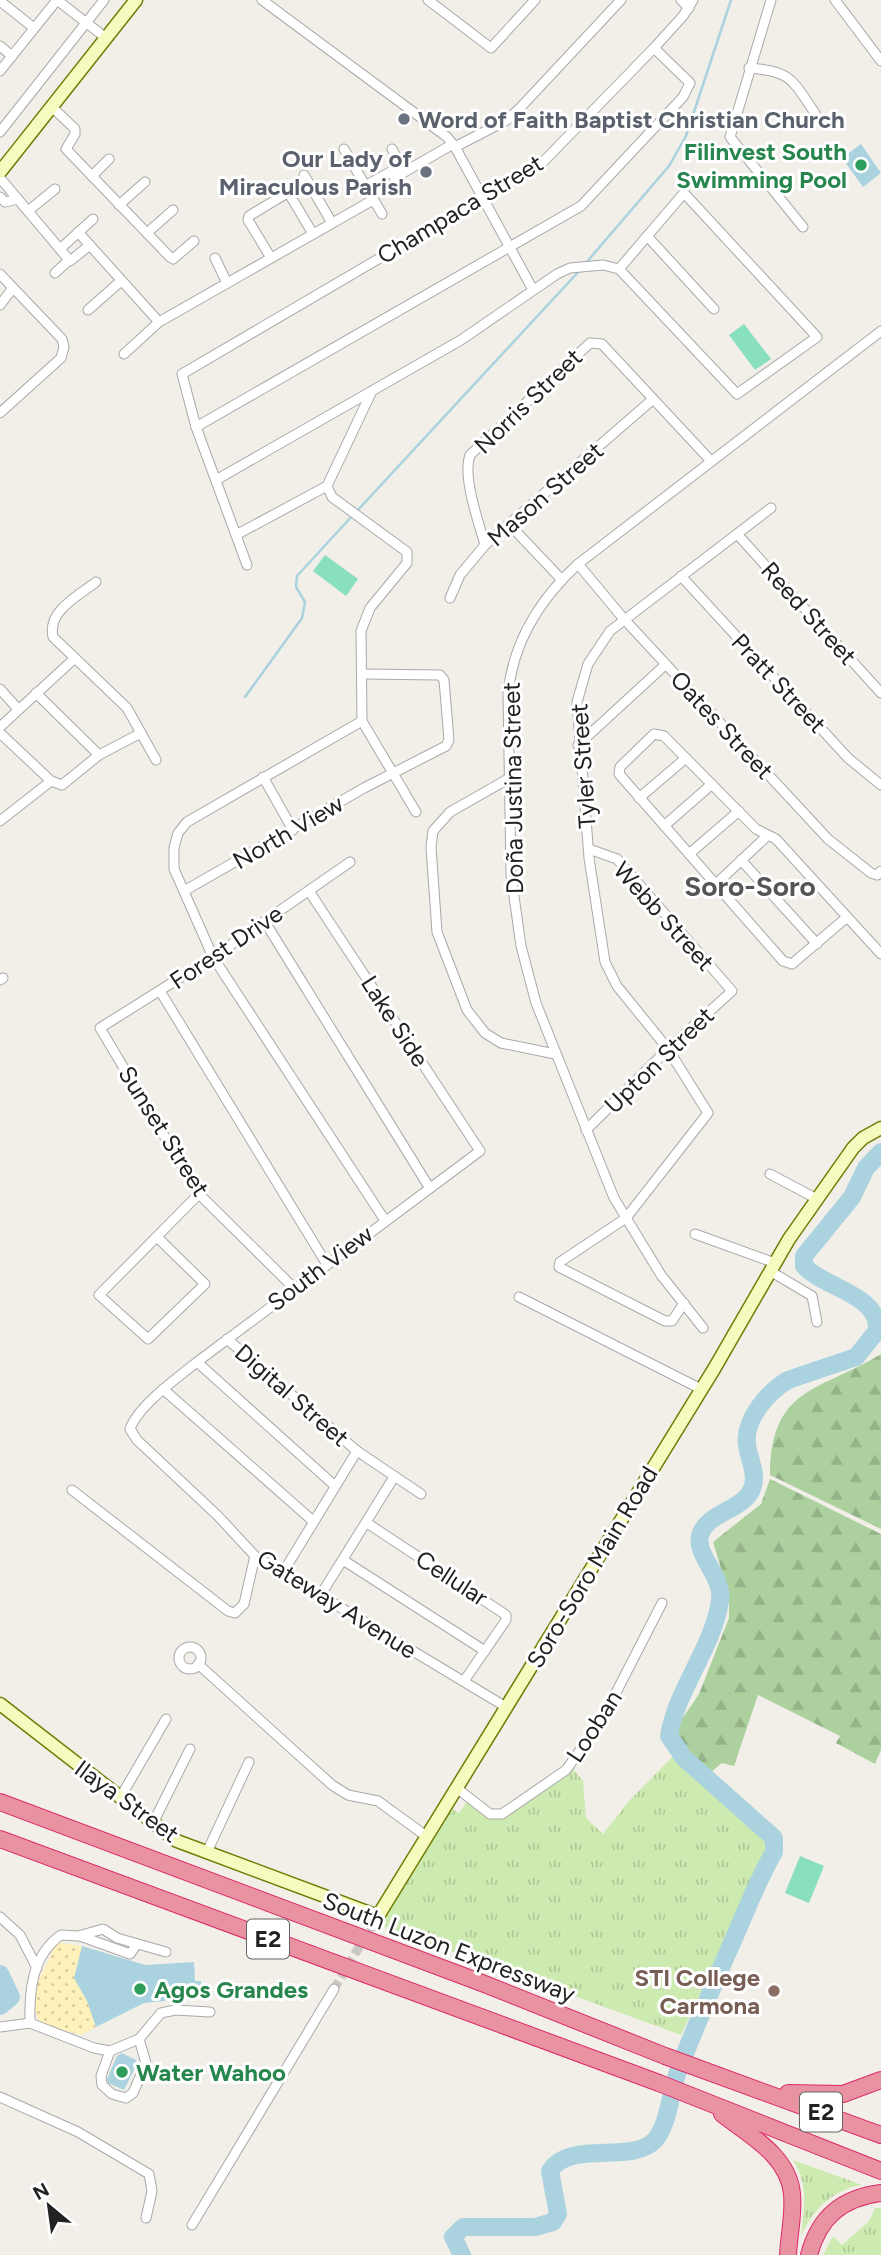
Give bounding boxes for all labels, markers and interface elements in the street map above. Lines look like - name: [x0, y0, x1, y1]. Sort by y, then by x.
- place label: Word of Faith Baptist Christian Church: [418, 105, 845, 134]
- marker: Word of Faith Baptist Christian Church: [396, 111, 412, 127]
- place label: Filinvest South Swimming Pool: [676, 137, 847, 194]
- place label: Our Lady of Miraculous Parish: [219, 144, 413, 201]
- street label: Champaca Street: [372, 148, 548, 270]
- marker: Filinvest South Swimming Pool: [853, 157, 869, 173]
- marker: Our Lady of Miraculous Parish: [418, 164, 434, 180]
- street label: Norris Street: [468, 342, 588, 460]
- street label: Mason Street: [481, 436, 609, 552]
- street label: Reed Street: [755, 556, 863, 670]
- street label: Pratt Street: [726, 627, 832, 739]
- street label: Oates Street: [665, 665, 779, 785]
- street label: Doña Justina Street: [497, 682, 529, 894]
- street label: Tyler Street: [564, 703, 602, 829]
- street label: North View: [228, 789, 349, 875]
- street label: Webb Street: [608, 856, 720, 976]
- district label: Soro-Soro: [684, 869, 816, 903]
- street label: Forest Drive: [164, 899, 288, 995]
- street label: Lake Side: [355, 970, 435, 1072]
- street label: Upton Street: [598, 1001, 720, 1119]
- street label: Sunset Street: [112, 1061, 216, 1201]
- street label: South View: [262, 1219, 378, 1317]
- street label: Digital Street: [229, 1338, 355, 1452]
- street label: Soro-Soro Main Road: [520, 1461, 664, 1673]
- street label: Gateway Avenue: [252, 1543, 422, 1665]
- street label: Cellular: [411, 1544, 493, 1612]
- street label: Looban: [560, 1685, 628, 1767]
- street label: Ilaya Street: [69, 1754, 185, 1848]
- street label: South Luzon Expressway: [319, 1885, 580, 2009]
- road number: E2: [247, 1920, 289, 1958]
- place label: STI College Carmona: [635, 1963, 760, 2020]
- place label: Agos Grandes: [154, 1975, 308, 2004]
- marker: Agos Grandes: [132, 1981, 148, 1997]
- marker: STI College Carmona: [766, 1983, 782, 1999]
- place label: Water Wahoo: [136, 2058, 286, 2087]
- marker: Water Wahoo: [114, 2064, 130, 2080]
- road number: E2: [800, 2092, 842, 2132]
- north arrow: [14, 2171, 84, 2241]
- text: N: [29, 2178, 53, 2205]

